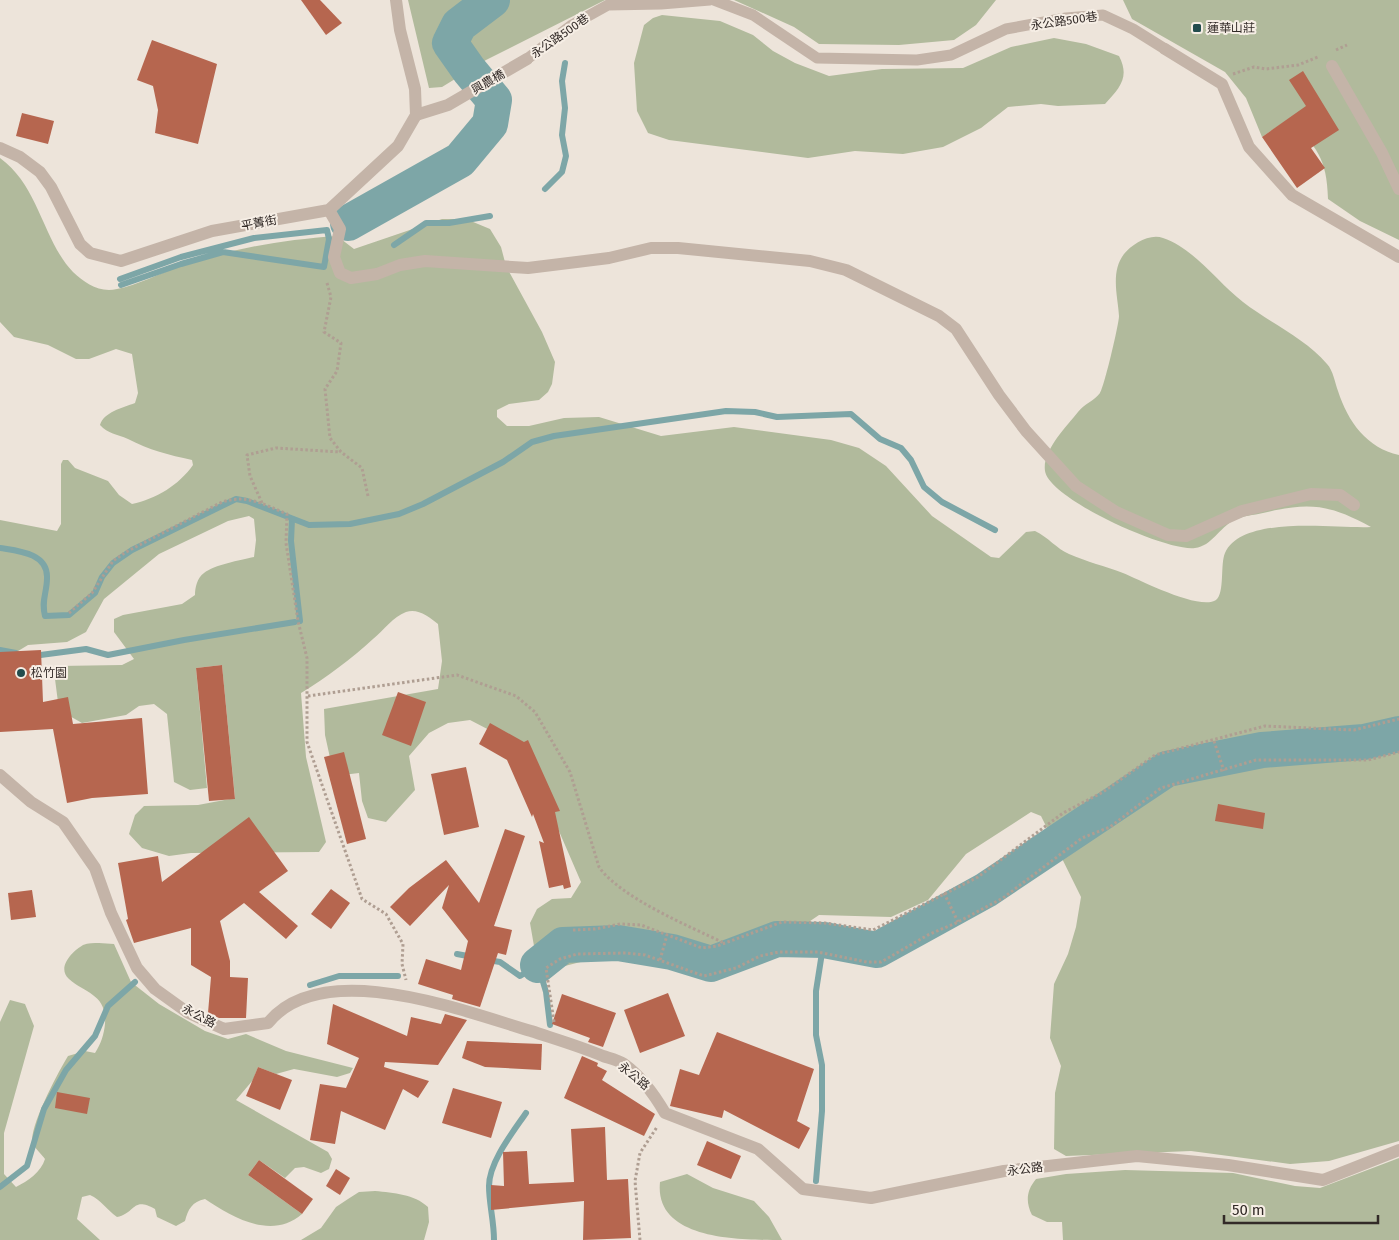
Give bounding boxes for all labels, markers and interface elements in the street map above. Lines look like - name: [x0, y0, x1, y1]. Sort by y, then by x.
- street label: 永公路500巷: [1030, 9, 1098, 33]
- street label: 永公路500巷: [528, 11, 592, 61]
- place label: 蓮華山莊: [1207, 21, 1255, 35]
- marker: 蓮華山莊: [1191, 22, 1203, 34]
- street label: 興農橋: [469, 67, 507, 97]
- street label: 平菁街: [240, 213, 278, 233]
- place label: 松竹園: [31, 666, 67, 680]
- marker: 松竹園: [15, 667, 27, 679]
- street label: 永公路: [180, 1001, 218, 1031]
- street label: 永公路: [616, 1059, 652, 1093]
- street label: 永公路: [1006, 1160, 1044, 1178]
- scale bar: [1224, 1192, 1378, 1224]
- text: 50 m: [1232, 1201, 1265, 1219]

